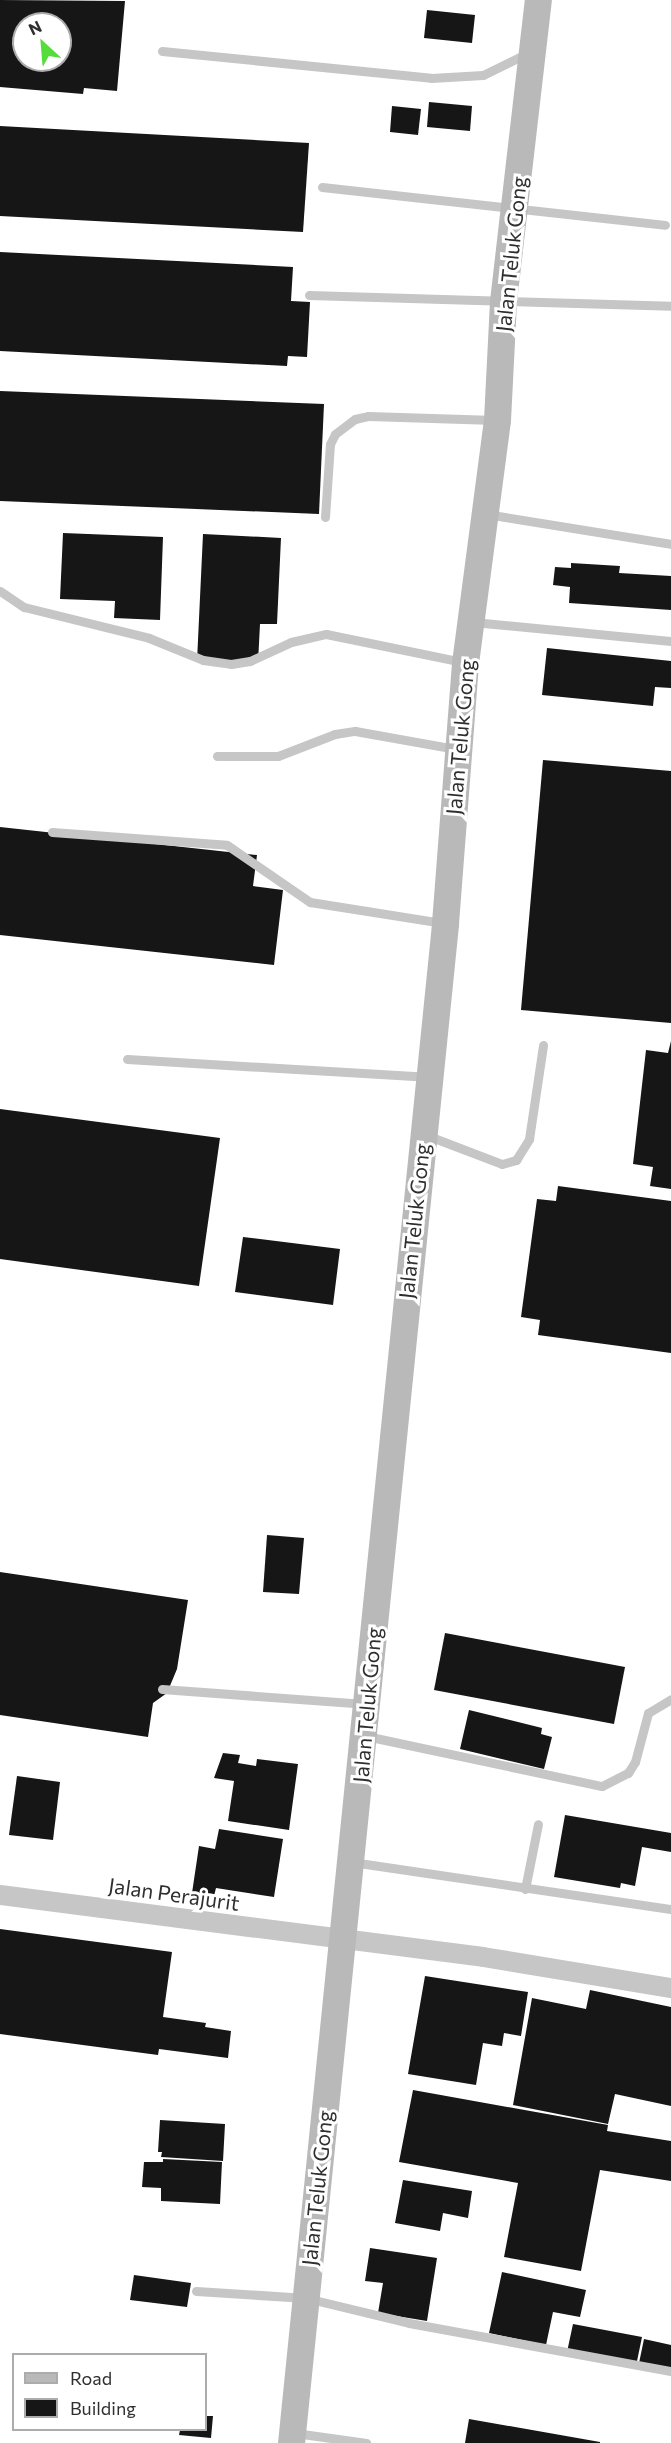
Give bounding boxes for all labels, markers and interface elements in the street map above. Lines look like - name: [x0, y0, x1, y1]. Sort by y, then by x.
- north arrow: [12, 12, 72, 72]
- text: N: [25, 16, 44, 38]
- street label: Jalan Teluk Gong: [490, 175, 532, 333]
- street label: Jalan Teluk Gong: [441, 658, 479, 816]
- street label: Jalan Teluk Gong: [393, 1142, 435, 1300]
- street label: Jalan Teluk Gong: [348, 1626, 386, 1784]
- street label: Jalan Perajurit: [107, 1872, 241, 1916]
- street label: Jalan Teluk Gong: [296, 2109, 338, 2267]
- legend: [12, 2353, 207, 2431]
- text: Road: [70, 2367, 112, 2389]
- text: Building: [70, 2397, 136, 2419]

